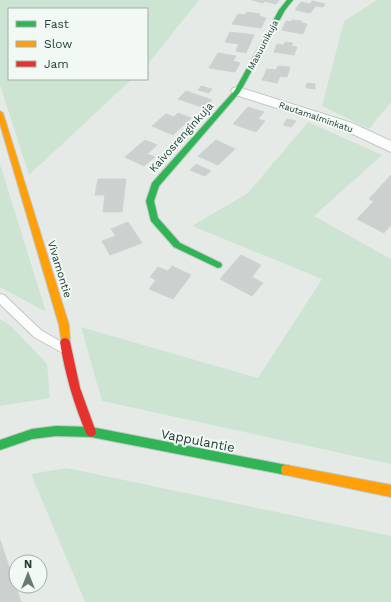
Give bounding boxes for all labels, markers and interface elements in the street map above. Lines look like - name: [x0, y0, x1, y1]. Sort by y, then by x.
- legend: [8, 8, 148, 80]
- text: Fast: [44, 17, 69, 31]
- street label: Masuunikuja: [246, 19, 280, 71]
- text: Slow: [44, 37, 72, 51]
- text: Jam: [44, 57, 69, 71]
- street label: Kaivosrenginkuja: [147, 100, 216, 175]
- street label: Rautamalminkatu: [278, 100, 354, 134]
- street label: Vivamontie: [45, 239, 74, 300]
- street label: Vappulantie: [160, 426, 236, 455]
- north arrow: [8, 554, 48, 594]
- text: N: [24, 558, 32, 571]

